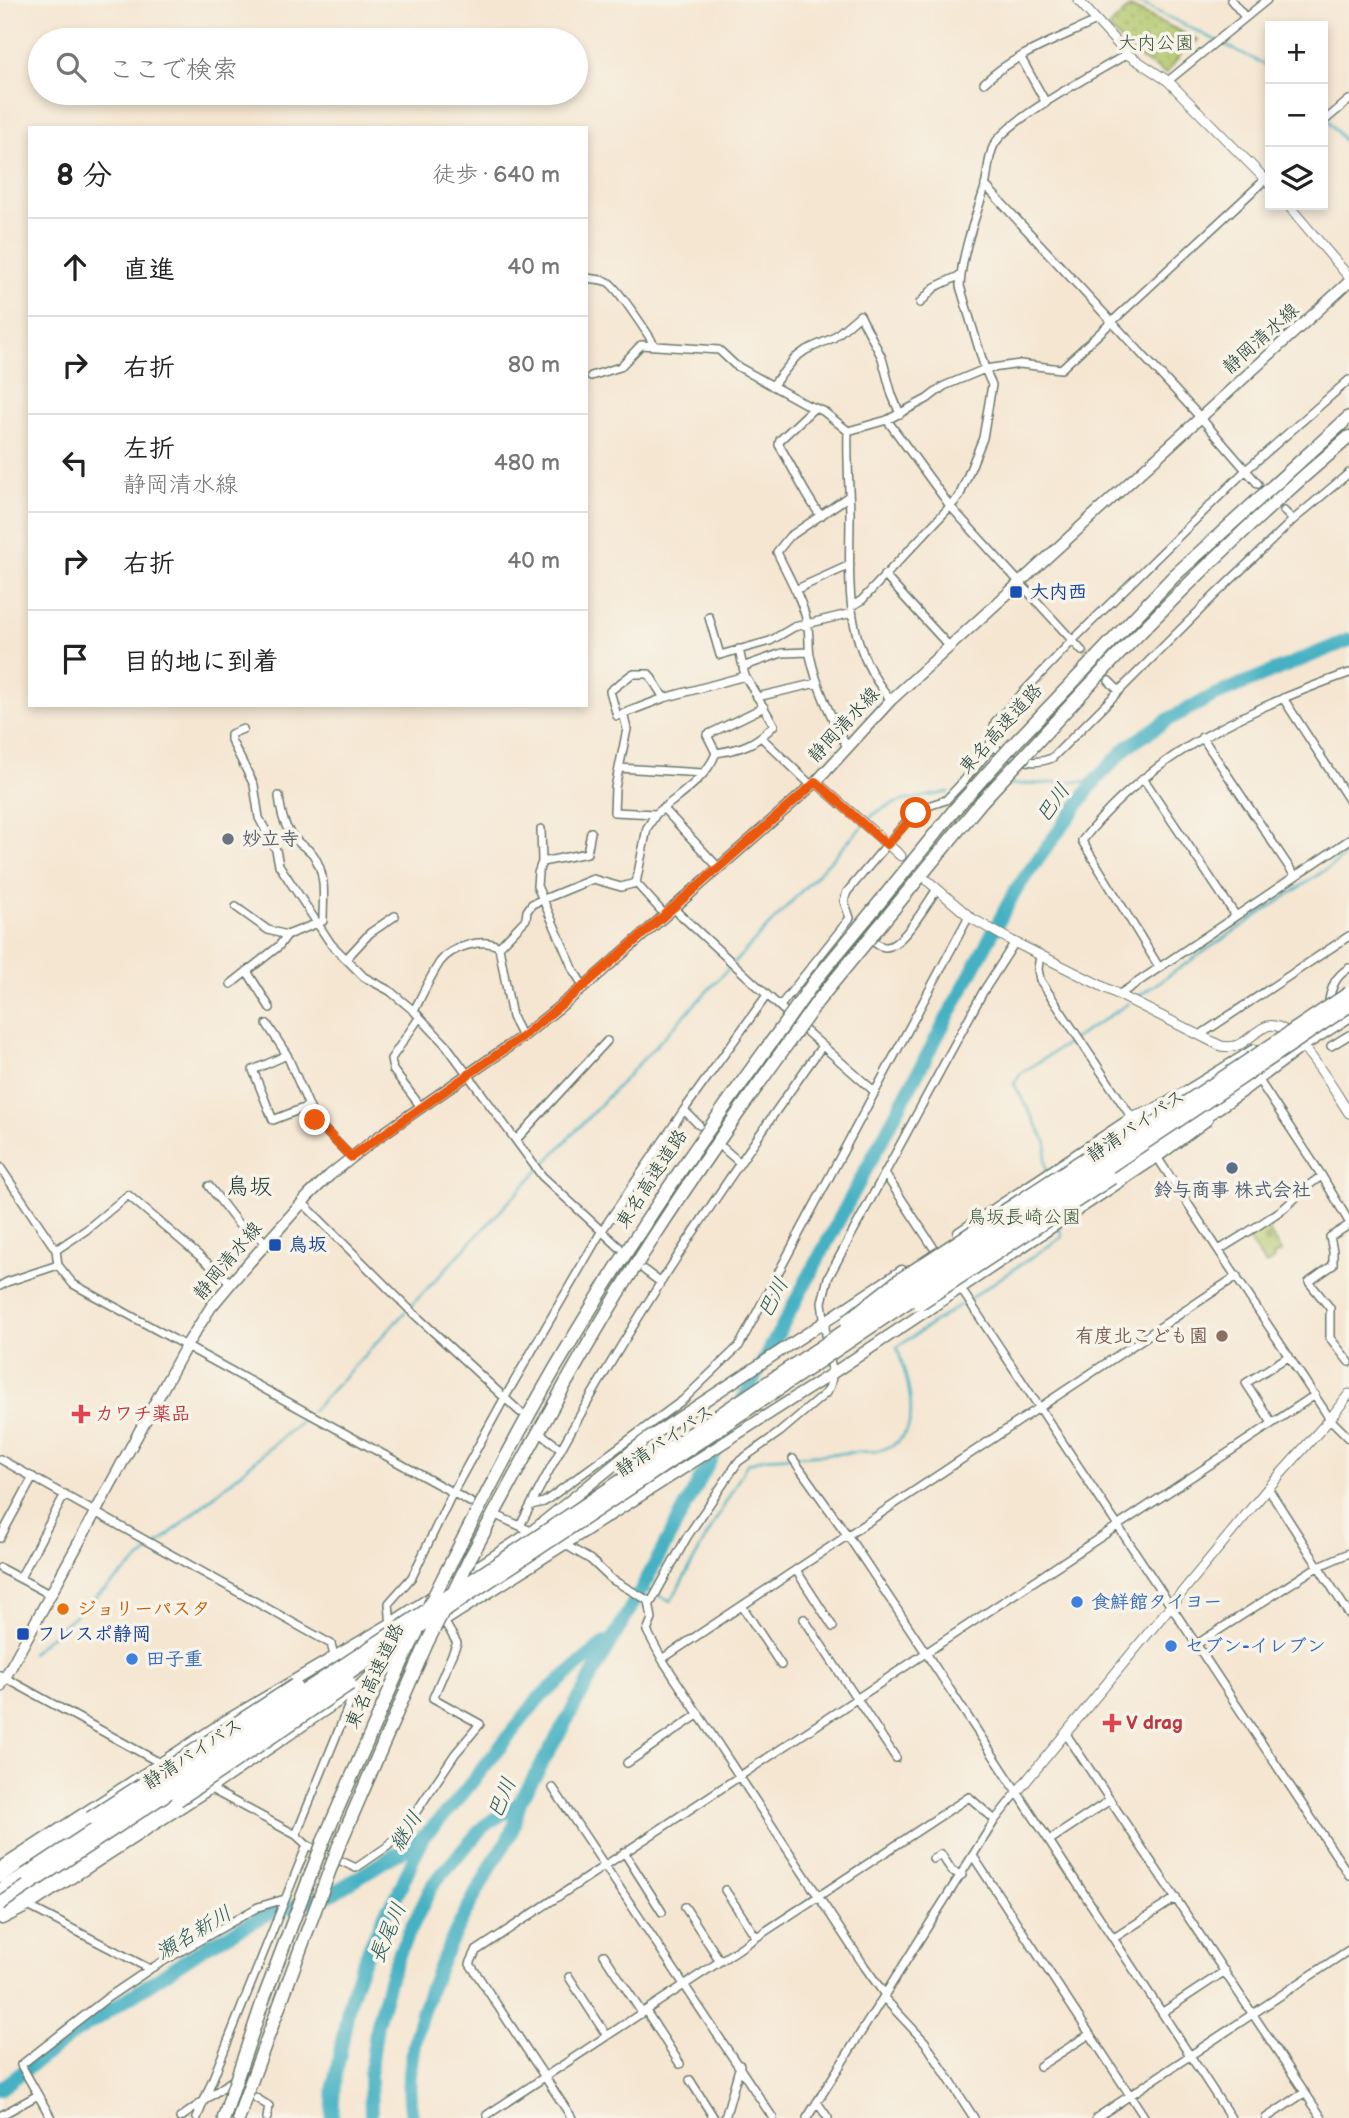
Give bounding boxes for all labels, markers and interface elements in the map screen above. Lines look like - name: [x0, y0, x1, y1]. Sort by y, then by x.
- map controls: [1265, 21, 1328, 210]
- button: +: [1265, 21, 1328, 84]
- search box: [28, 28, 588, 105]
- park label: 大内公園: [1118, 32, 1194, 55]
- icon: search: [52, 48, 90, 86]
- text: ここで検索: [108, 55, 238, 86]
- button: −: [1265, 84, 1328, 147]
- button: layers: [1265, 147, 1328, 210]
- text: 8 分: [56, 158, 112, 194]
- text: 徒歩 · 640 m: [432, 161, 560, 189]
- icon: ahead: [56, 248, 94, 286]
- text: 40 m: [507, 253, 560, 281]
- text: 直進: [123, 255, 175, 286]
- street label: 静岡清水線: [1218, 299, 1304, 379]
- icon: right: [56, 346, 94, 384]
- text: 80 m: [508, 351, 560, 379]
- text: 右折: [123, 353, 175, 384]
- text: 左折: [123, 434, 175, 465]
- icon: left: [56, 444, 94, 482]
- text: 480 m: [494, 449, 560, 477]
- text: 静岡清水線: [123, 471, 238, 499]
- icon: right: [56, 542, 94, 580]
- text: 40 m: [507, 547, 560, 575]
- text: 右折: [123, 549, 175, 580]
- place label: 大内西: [1030, 581, 1087, 604]
- marker: 大内西: [1008, 584, 1024, 600]
- icon: arrive: [56, 640, 94, 678]
- text: 目的地に到着: [123, 647, 279, 678]
- street label: 東名高速道路: [954, 679, 1048, 779]
- street label: 静岡清水線: [803, 682, 885, 768]
- water label: 巴川: [1031, 779, 1075, 827]
- route start: [900, 797, 931, 828]
- place label: 妙立寺: [242, 828, 299, 851]
- marker: 妙立寺: [220, 831, 236, 847]
- street label: 静清バイパス: [1082, 1085, 1190, 1167]
- route end: [299, 1104, 330, 1135]
- street label: 東名高速道路: [611, 1125, 693, 1233]
- marker: 鈴与商事 株式会社: [1224, 1160, 1240, 1176]
- district label: 鳥坂: [226, 1173, 272, 1201]
- place label: 鈴与商事 株式会社: [1153, 1179, 1311, 1202]
- park label: 鳥坂長崎公園: [967, 1206, 1081, 1229]
- street label: 静岡清水線: [189, 1217, 267, 1305]
- place label: 鳥坂: [289, 1234, 327, 1257]
- marker: 鳥坂: [267, 1237, 283, 1253]
- water label: 巴川: [752, 1274, 794, 1322]
- place label: 有度北こども園: [1075, 1325, 1208, 1348]
- marker: 有度北こども園: [1214, 1328, 1230, 1344]
- street label: 静清バイパス: [611, 1400, 719, 1482]
- place label: カワチ薬品: [95, 1403, 190, 1426]
- marker: カワチ薬品: [73, 1406, 89, 1422]
- place label: 食鮮館タイヨー: [1091, 1591, 1222, 1614]
- marker: 食鮮館タイヨー: [1069, 1594, 1085, 1610]
- place label: ジョリーパスタ: [77, 1598, 210, 1621]
- marker: ジョリーパスタ: [55, 1601, 71, 1617]
- street label: 東名高速道路: [340, 1619, 410, 1733]
- place label: フレスポ静岡: [37, 1623, 151, 1646]
- marker: フレスポ静岡: [15, 1626, 31, 1642]
- place label: セブン-イレブン: [1185, 1635, 1326, 1658]
- marker: セブン-イレブン: [1163, 1638, 1179, 1654]
- place label: 田子重: [146, 1648, 203, 1671]
- marker: 田子重: [124, 1651, 140, 1667]
- place label: V drag: [1126, 1712, 1183, 1735]
- street label: 静清バイパス: [139, 1713, 247, 1795]
- marker: V drag: [1104, 1715, 1120, 1731]
- water label: 巴川: [482, 1774, 522, 1822]
- water label: 継川: [384, 1807, 428, 1855]
- water label: 長尾川: [364, 1899, 412, 1967]
- water label: 瀬名新川: [152, 1901, 236, 1965]

